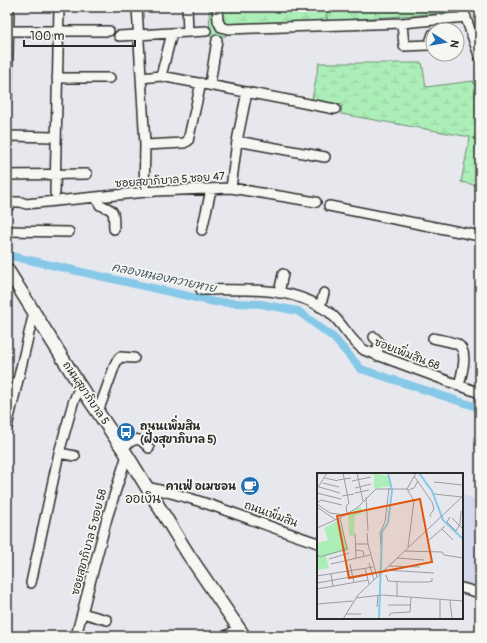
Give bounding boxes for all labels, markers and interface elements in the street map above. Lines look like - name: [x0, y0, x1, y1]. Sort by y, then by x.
- scale bar: [24, 22, 135, 48]
- north arrow: [425, 22, 465, 62]
- text: 100 m: [30, 29, 65, 44]
- text: N: [447, 39, 461, 49]
- street label: ซอยสุขาภิบาล 5 ซอย 47: [115, 169, 226, 192]
- water label: คลองหนองควายหาย: [110, 260, 219, 297]
- street label: ซอยเพิ่มสิน 68: [372, 331, 444, 373]
- street label: ถนนสุขาภิบาล 5: [58, 358, 113, 428]
- place label: ถนนเพิ่มสิน (ฝั่งสุขาภิบาล 5): [140, 415, 217, 448]
- bus stop icon: ถนนเพิ่มสิน (ฝั่งสุขาภิบาล 5): [115, 421, 137, 443]
- inset map: [317, 473, 463, 619]
- cafe icon: คาเฟ่ อเมซอน: [239, 475, 261, 497]
- place label: คาเฟ่ อเมซอน: [166, 478, 236, 493]
- street label: ซอยสุขาภิบาล 5 ซอย 58: [68, 487, 111, 597]
- district label: ออเงิน: [125, 491, 161, 507]
- street label: ถนนเพิ่มสิน: [243, 494, 302, 530]

